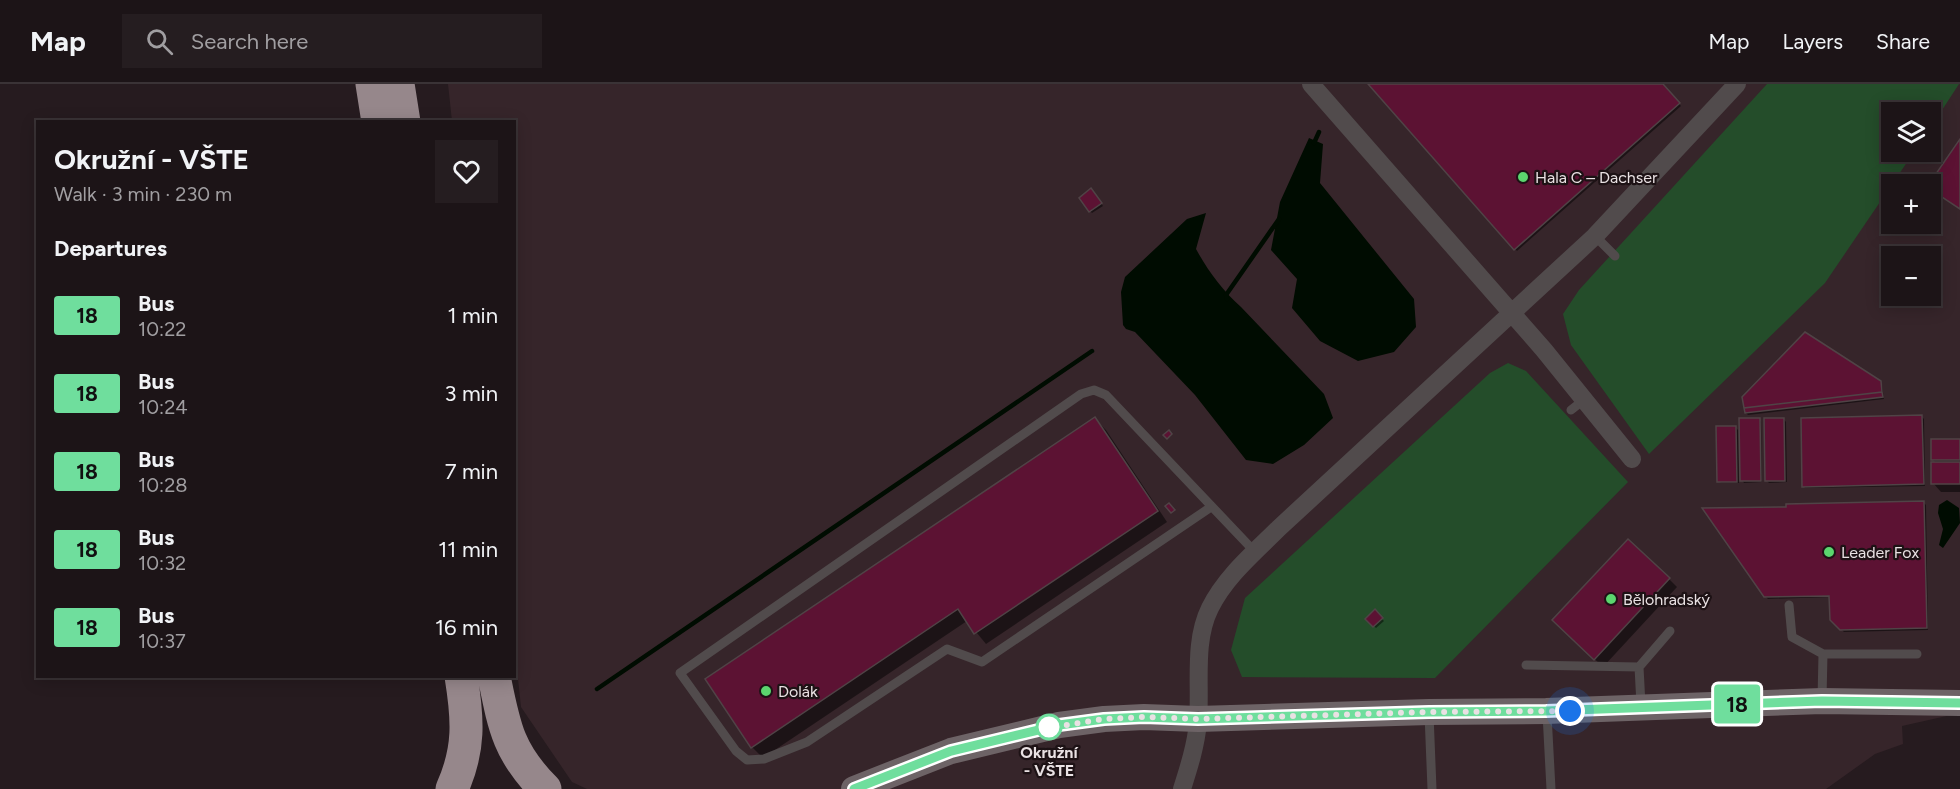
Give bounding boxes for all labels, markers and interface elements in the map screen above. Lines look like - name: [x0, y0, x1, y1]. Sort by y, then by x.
- search box: [122, 14, 542, 68]
- text: Map: [30, 24, 86, 58]
- icon: search: [143, 25, 176, 58]
- text: Search here: [191, 28, 308, 55]
- text: Map: [1709, 29, 1749, 54]
- text: Layers: [1782, 29, 1843, 54]
- text: Share: [1876, 29, 1930, 54]
- map controls: [1881, 102, 1941, 306]
- button: layers: [1881, 102, 1941, 162]
- button: heart: [435, 140, 498, 203]
- text: Okružní - VŠTE: [54, 142, 249, 176]
- place label: Hala C – Dachser: [1535, 168, 1658, 187]
- marker: Hala C – Dachser: [1516, 170, 1530, 184]
- button: +: [1881, 174, 1941, 234]
- text: Walk · 3 min · 230 m: [54, 182, 232, 206]
- text: Departures: [54, 235, 167, 262]
- button: −: [1881, 246, 1941, 306]
- text: Bus: [138, 290, 174, 317]
- text: 1 min: [447, 302, 498, 329]
- text: 18: [76, 303, 98, 328]
- text: 10:22: [138, 317, 187, 341]
- text: Bus: [138, 368, 174, 395]
- text: 3 min: [444, 380, 498, 407]
- text: 18: [76, 381, 98, 406]
- text: 10:24: [138, 395, 188, 419]
- text: Bus: [138, 446, 174, 473]
- text: 7 min: [445, 458, 498, 485]
- text: 18: [76, 459, 98, 484]
- text: 10:28: [138, 473, 188, 497]
- text: Bus: [138, 524, 174, 551]
- text: 11 min: [438, 536, 498, 563]
- text: 18: [76, 537, 98, 562]
- place label: Leader Fox: [1841, 543, 1919, 562]
- marker: Leader Fox: [1822, 545, 1836, 559]
- text: 10:32: [138, 551, 186, 575]
- place label: Bělohradský: [1623, 590, 1710, 609]
- marker: Bělohradský: [1604, 592, 1618, 606]
- text: Bus: [138, 602, 174, 629]
- text: 16 min: [435, 614, 498, 641]
- text: 18: [76, 615, 98, 640]
- text: 10:37: [138, 629, 186, 653]
- place label: Dolák: [778, 682, 818, 701]
- marker: Dolák: [759, 684, 773, 698]
- line badge: 18: [1710, 684, 1764, 724]
- text: 18: [1726, 692, 1748, 717]
- your location: [1555, 696, 1585, 726]
- marker: Okružní - VŠTE: [1036, 714, 1062, 740]
- place label: Okružní - VŠTE: [1020, 743, 1078, 780]

